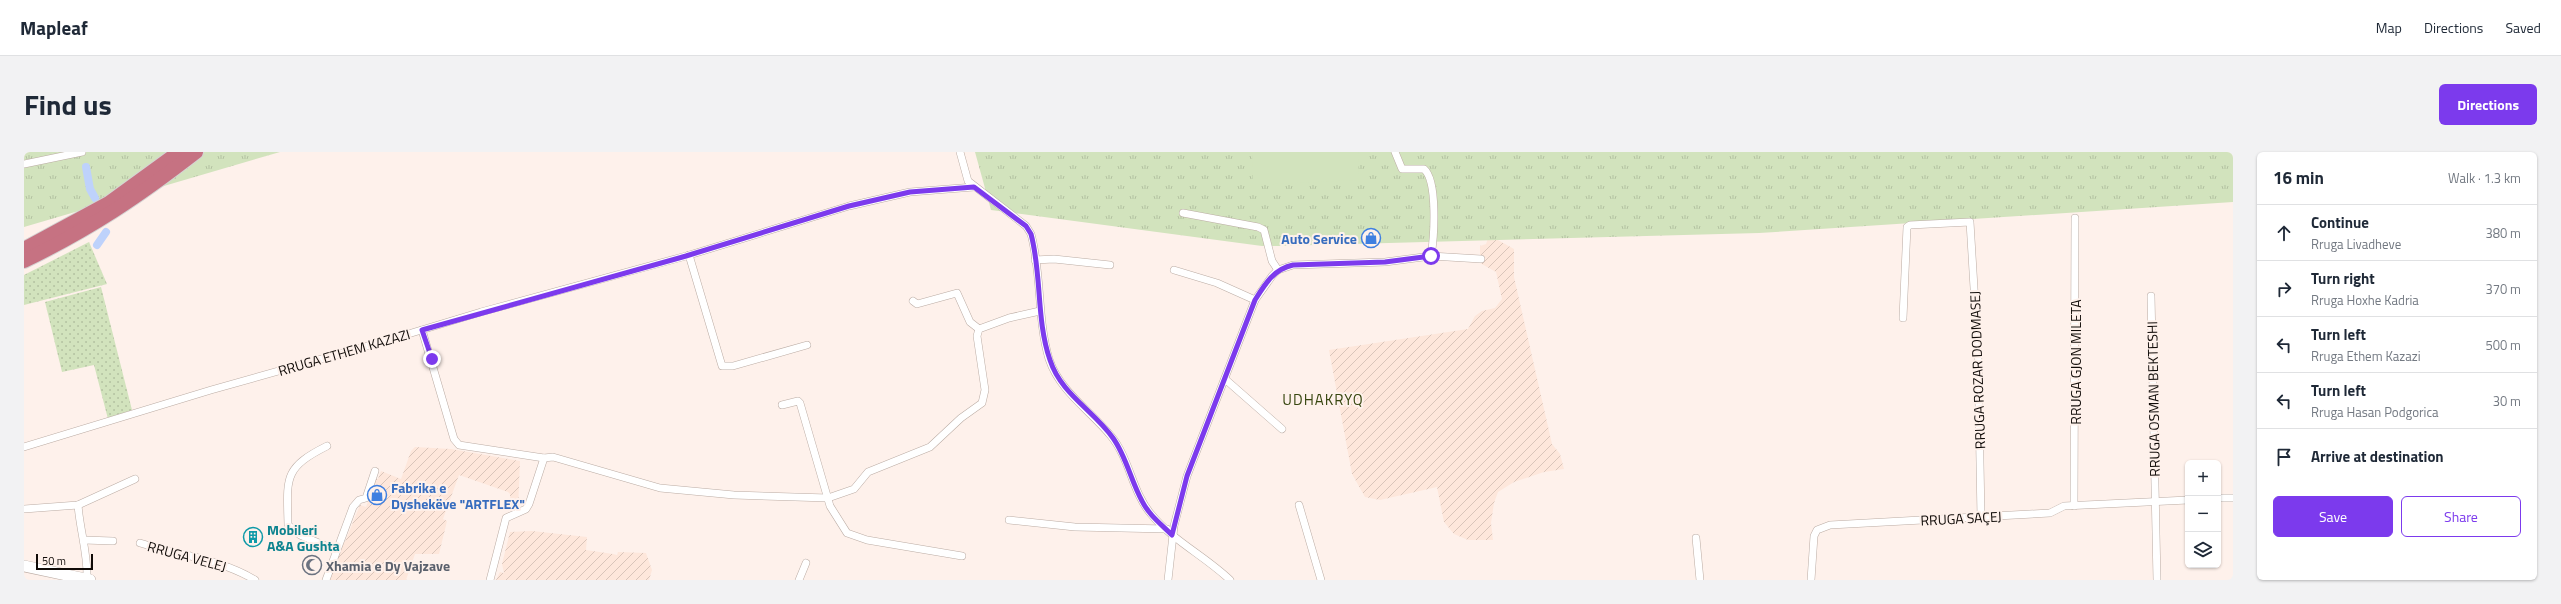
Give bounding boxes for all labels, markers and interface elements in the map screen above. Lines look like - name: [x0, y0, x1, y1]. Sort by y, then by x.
- text: Mapleaf: [20, 13, 88, 42]
- text: Map: [2376, 17, 2402, 38]
- text: Directions: [2424, 17, 2483, 38]
- text: Saved: [2505, 17, 2541, 38]
- text: Find us: [24, 83, 112, 126]
- button: Directions: [2439, 84, 2537, 125]
- text: 16 min: [2273, 165, 2324, 191]
- text: Walk · 1.3 km: [2448, 168, 2521, 188]
- text: Continue: [2311, 211, 2369, 234]
- icon: ahead: [2273, 222, 2295, 244]
- text: 380 m: [2485, 223, 2521, 243]
- shop icon: Auto Service: [1360, 227, 1382, 249]
- place label: Auto Service: [1281, 228, 1357, 249]
- text: Rruga Livadheve: [2311, 234, 2401, 254]
- route start: [1422, 247, 1440, 265]
- text: Turn right: [2311, 267, 2375, 290]
- icon: right: [2273, 278, 2295, 300]
- text: 370 m: [2485, 279, 2521, 299]
- text: Rruga Hoxhe Kadria: [2311, 290, 2419, 310]
- street label: RRUGA ROZAR DODMASEJ: [1964, 291, 1990, 449]
- street label: RRUGA GJON MILETA: [2065, 299, 2086, 425]
- street label: RRUGA OSMAN BEKTESHI: [2141, 321, 2165, 477]
- street label: RRUGA ETHEM KAZAZI: [275, 323, 413, 381]
- text: Turn left: [2311, 323, 2366, 346]
- icon: left: [2273, 334, 2295, 356]
- text: 500 m: [2485, 335, 2521, 355]
- text: Rruga Ethem Kazazi: [2311, 346, 2421, 366]
- route end: [423, 350, 441, 368]
- text: Turn left: [2311, 379, 2366, 402]
- district label: UDHAKRYQ: [1282, 388, 1364, 411]
- icon: left: [2273, 390, 2295, 412]
- text: 30 m: [2493, 391, 2521, 411]
- text: Rruga Hasan Podgorica: [2311, 402, 2439, 422]
- text: Arrive at destination: [2311, 445, 2444, 468]
- icon: arrive: [2273, 446, 2295, 468]
- map controls: [2185, 460, 2221, 568]
- button: +: [2185, 460, 2221, 496]
- place label: Fabrika e Dyshekëve "ARTFLEX": [391, 477, 525, 514]
- shop icon: Fabrika e Dyshekëve "ARTFLEX": [366, 484, 388, 506]
- button: −: [2185, 496, 2221, 532]
- button: Save: [2273, 496, 2393, 537]
- button: Share: [2401, 496, 2521, 537]
- street label: RRUGA SAÇEJ: [1920, 505, 2002, 531]
- place label: Mobileri A&A Gushta: [267, 519, 340, 556]
- building icon: Mobileri A&A Gushta: [242, 526, 264, 548]
- button: layers: [2185, 532, 2221, 568]
- street label: RRUGA VELEJ: [145, 535, 229, 577]
- scale bar: [36, 552, 93, 571]
- text: 50 m: [42, 553, 66, 569]
- mosque icon: Xhamia e Dy Vajzave: [301, 554, 323, 576]
- place label: Xhamia e Dy Vajzave: [326, 555, 450, 576]

